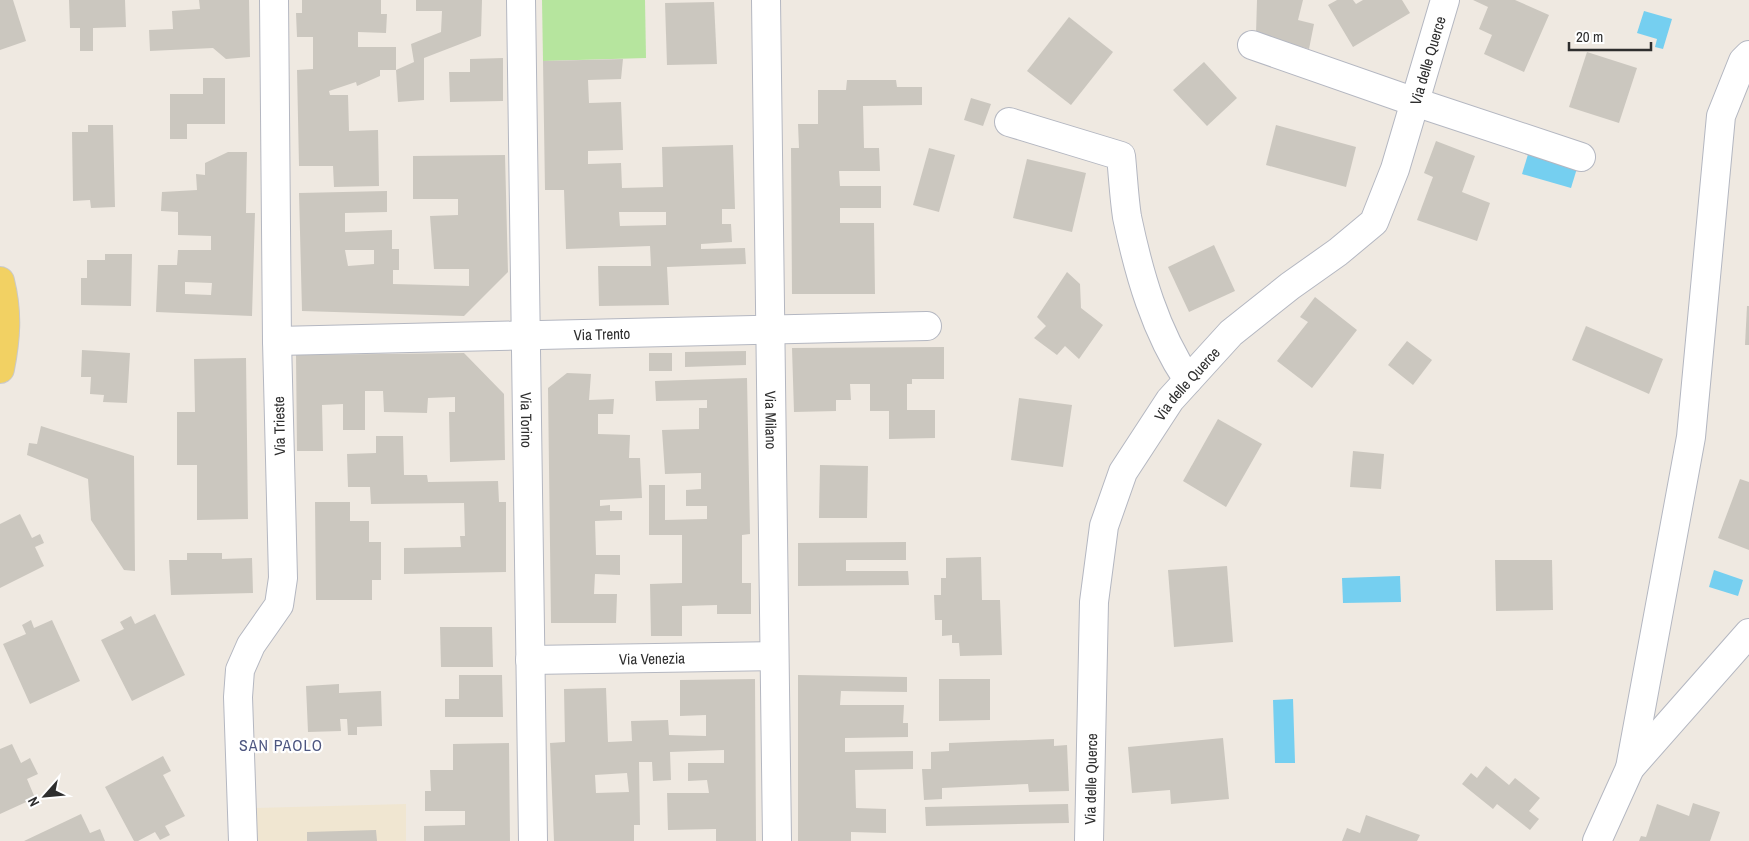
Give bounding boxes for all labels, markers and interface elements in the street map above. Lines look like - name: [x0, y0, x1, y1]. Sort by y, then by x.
- street label: Via delle Querce: [1404, 13, 1450, 107]
- scale bar: [1569, 20, 1652, 52]
- text: 20 m: [1576, 26, 1603, 47]
- street label: Via Trento: [573, 322, 631, 345]
- street label: Via delle Querce: [1149, 342, 1224, 425]
- street label: Via Milano: [761, 391, 782, 450]
- street label: Via Torino: [516, 392, 538, 448]
- street label: Via Trieste: [268, 396, 290, 456]
- street label: Via Venezia: [619, 647, 685, 669]
- street label: Via delle Querce: [1079, 733, 1102, 825]
- district label: SAN PAOLO: [239, 734, 323, 756]
- north arrow: [20, 771, 70, 821]
- text: N: [24, 794, 43, 810]

